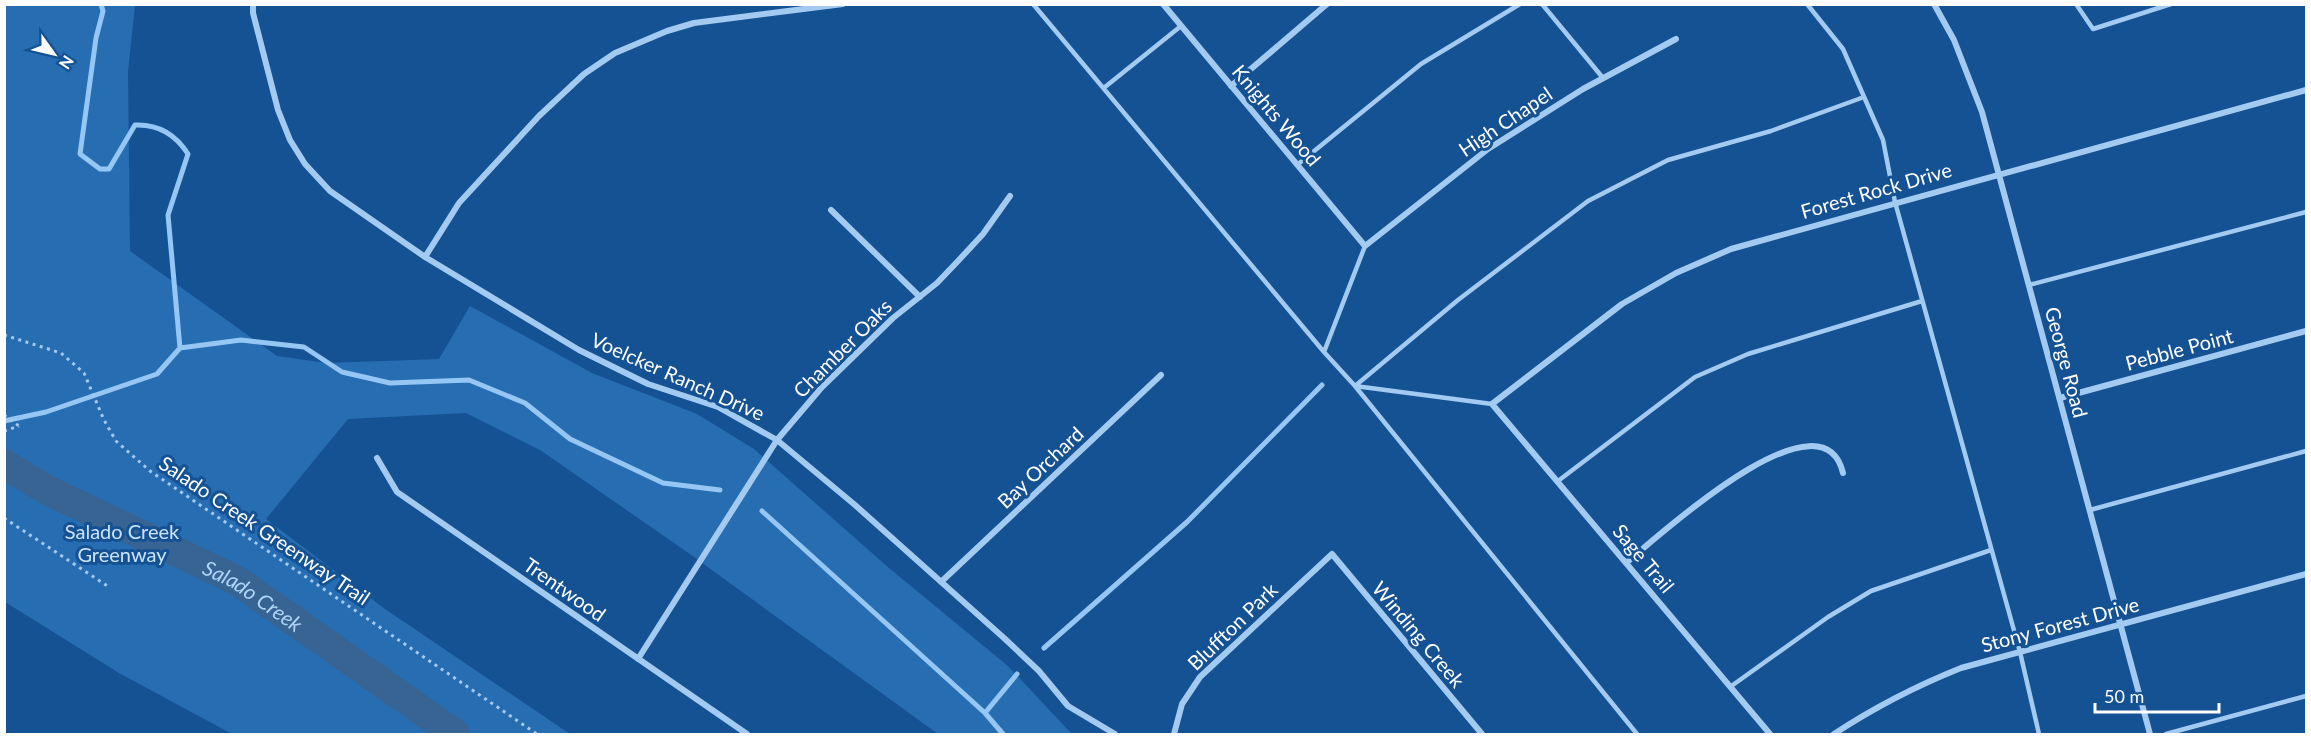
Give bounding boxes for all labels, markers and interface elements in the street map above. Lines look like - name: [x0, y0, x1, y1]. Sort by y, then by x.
- north arrow: [24, 24, 84, 84]
- text: N: [56, 52, 78, 73]
- street label: Knights Wood: [1228, 59, 1326, 171]
- street label: High Chapel: [1454, 81, 1556, 161]
- street label: Forest Rock Drive: [1798, 157, 1954, 223]
- street label: Chamber Oaks: [788, 294, 896, 402]
- street label: George Road: [2041, 304, 2093, 420]
- street label: Pebble Point: [2122, 323, 2236, 375]
- street label: Voelcker Ranch Drive: [588, 327, 768, 425]
- street label: Bay Orchard: [992, 421, 1088, 513]
- street label: Salado Creek Greenway Trail: [155, 450, 375, 610]
- park label: Salado Creek Greenway: [65, 519, 180, 566]
- street label: Sage Trail: [1608, 519, 1680, 597]
- street label: Trentwood: [519, 552, 611, 626]
- water label: Salado Creek: [198, 555, 308, 637]
- street label: Winding Creek: [1368, 576, 1471, 692]
- street label: Bluffton Park: [1182, 577, 1282, 675]
- street label: Stony Forest Drive: [1978, 591, 2142, 657]
- scale bar: [2095, 676, 2220, 714]
- text: 50 m: [2104, 685, 2144, 707]

